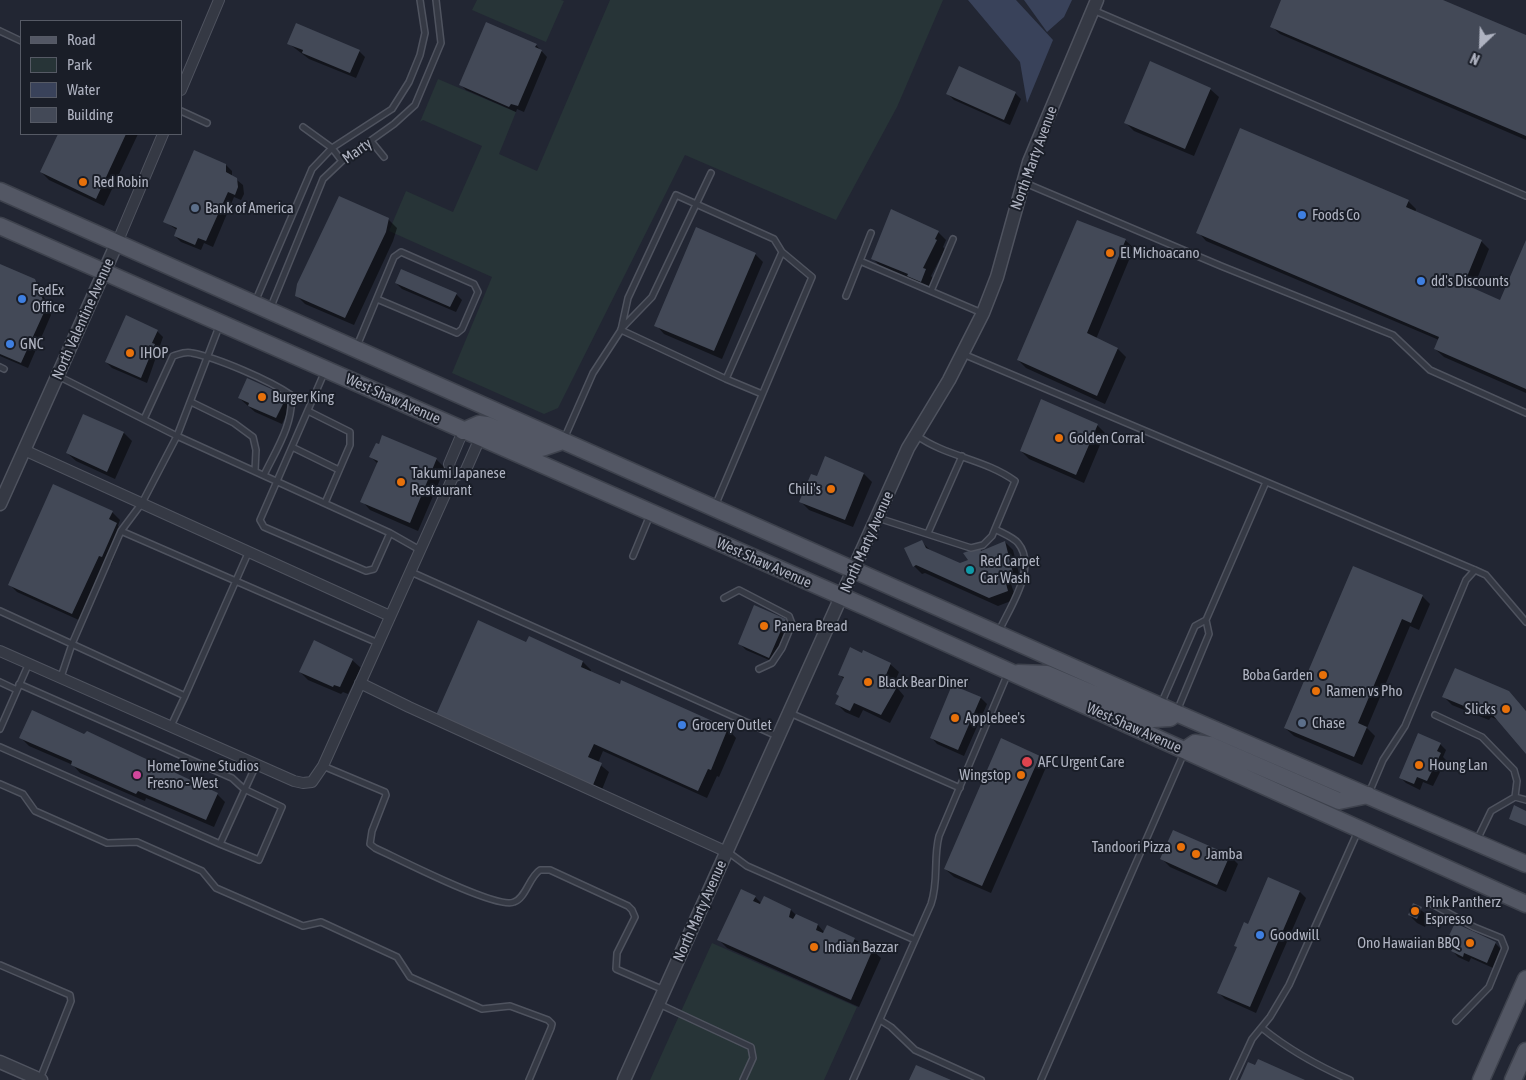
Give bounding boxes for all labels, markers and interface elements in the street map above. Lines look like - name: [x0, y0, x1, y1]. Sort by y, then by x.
- legend: [20, 20, 182, 135]
- north arrow: [1456, 20, 1506, 70]
- text: Road: [67, 31, 96, 48]
- text: N: [1468, 50, 1482, 68]
- text: Park: [67, 56, 92, 73]
- text: Water: [67, 81, 100, 98]
- street label: North Marty Avenue: [1007, 104, 1061, 212]
- text: Building: [67, 106, 113, 123]
- street label: Marty: [339, 135, 375, 167]
- place label: Red Robin: [93, 173, 149, 191]
- marker: Red Robin: [77, 176, 89, 188]
- place label: Bank of America: [205, 199, 294, 217]
- marker: Bank of America: [189, 202, 201, 214]
- place label: Foods Co: [1312, 206, 1360, 224]
- marker: Foods Co: [1296, 209, 1308, 221]
- place label: El Michoacano: [1120, 244, 1200, 262]
- marker: El Michoacano: [1104, 247, 1116, 259]
- street label: North Valentine Avenue: [48, 255, 118, 383]
- place label: dd's Discounts: [1431, 272, 1509, 290]
- marker: dd's Discounts: [1415, 275, 1427, 287]
- place label: FedEx Office: [32, 281, 65, 316]
- marker: FedEx Office: [16, 293, 28, 305]
- place label: GNC: [20, 335, 44, 353]
- marker: GNC: [4, 338, 16, 350]
- place label: IHOP: [140, 344, 169, 362]
- marker: IHOP: [124, 347, 136, 359]
- street label: West Shaw Avenue: [343, 370, 443, 428]
- place label: Burger King: [272, 388, 334, 406]
- marker: Burger King: [256, 391, 268, 403]
- place label: Golden Corral: [1069, 429, 1144, 447]
- marker: Golden Corral: [1053, 432, 1065, 444]
- place label: Takumi Japanese Restaurant: [411, 464, 506, 499]
- marker: Takumi Japanese Restaurant: [395, 476, 407, 488]
- place label: Chili's: [788, 480, 821, 498]
- marker: Chili's: [825, 483, 837, 495]
- street label: North Marty Avenue: [837, 488, 897, 596]
- street label: West Shaw Avenue: [714, 534, 814, 592]
- place label: Red Carpet Car Wash: [980, 552, 1040, 587]
- marker: Red Carpet Car Wash: [964, 564, 976, 576]
- place label: Panera Bread: [774, 617, 848, 635]
- marker: Panera Bread: [758, 620, 770, 632]
- place label: Boba Garden: [1242, 666, 1313, 684]
- marker: Boba Garden: [1317, 669, 1329, 681]
- place label: Black Bear Diner: [878, 673, 968, 691]
- marker: Black Bear Diner: [862, 676, 874, 688]
- place label: Ramen vs Pho: [1326, 682, 1403, 700]
- marker: Ramen vs Pho: [1310, 685, 1322, 697]
- street label: West Shaw Avenue: [1084, 699, 1184, 757]
- place label: Slicks: [1465, 700, 1496, 718]
- marker: Slicks: [1500, 703, 1512, 715]
- place label: Applebee's: [965, 709, 1025, 727]
- marker: Applebee's: [949, 712, 961, 724]
- place label: Chase: [1312, 714, 1345, 732]
- place label: Grocery Outlet: [692, 716, 772, 734]
- marker: Chase: [1296, 717, 1308, 729]
- marker: Grocery Outlet: [676, 719, 688, 731]
- place label: AFC Urgent Care: [1038, 753, 1125, 771]
- marker: AFC Urgent Care: [1020, 755, 1034, 769]
- place label: Houng Lan: [1429, 756, 1488, 774]
- place label: HomeTowne Studios Fresno - West: [147, 757, 259, 792]
- marker: Houng Lan: [1413, 759, 1425, 771]
- place label: Wingstop: [959, 766, 1011, 784]
- marker: HomeTowne Studios Fresno - West: [131, 769, 143, 781]
- marker: Wingstop: [1015, 769, 1027, 781]
- place label: Tandoori Pizza: [1092, 838, 1171, 856]
- marker: Tandoori Pizza: [1175, 841, 1187, 853]
- place label: Jamba: [1206, 845, 1243, 863]
- marker: Jamba: [1190, 848, 1202, 860]
- street label: North Marty Avenue: [670, 857, 730, 965]
- place label: Pink Pantherz Espresso: [1425, 893, 1501, 928]
- marker: Pink Pantherz Espresso: [1409, 905, 1421, 917]
- place label: Goodwill: [1270, 926, 1320, 944]
- marker: Goodwill: [1254, 929, 1266, 941]
- place label: Ono Hawaiian BBQ: [1357, 934, 1460, 952]
- marker: Ono Hawaiian BBQ: [1464, 937, 1476, 949]
- place label: Indian Bazzar: [824, 938, 898, 956]
- marker: Indian Bazzar: [808, 941, 820, 953]

